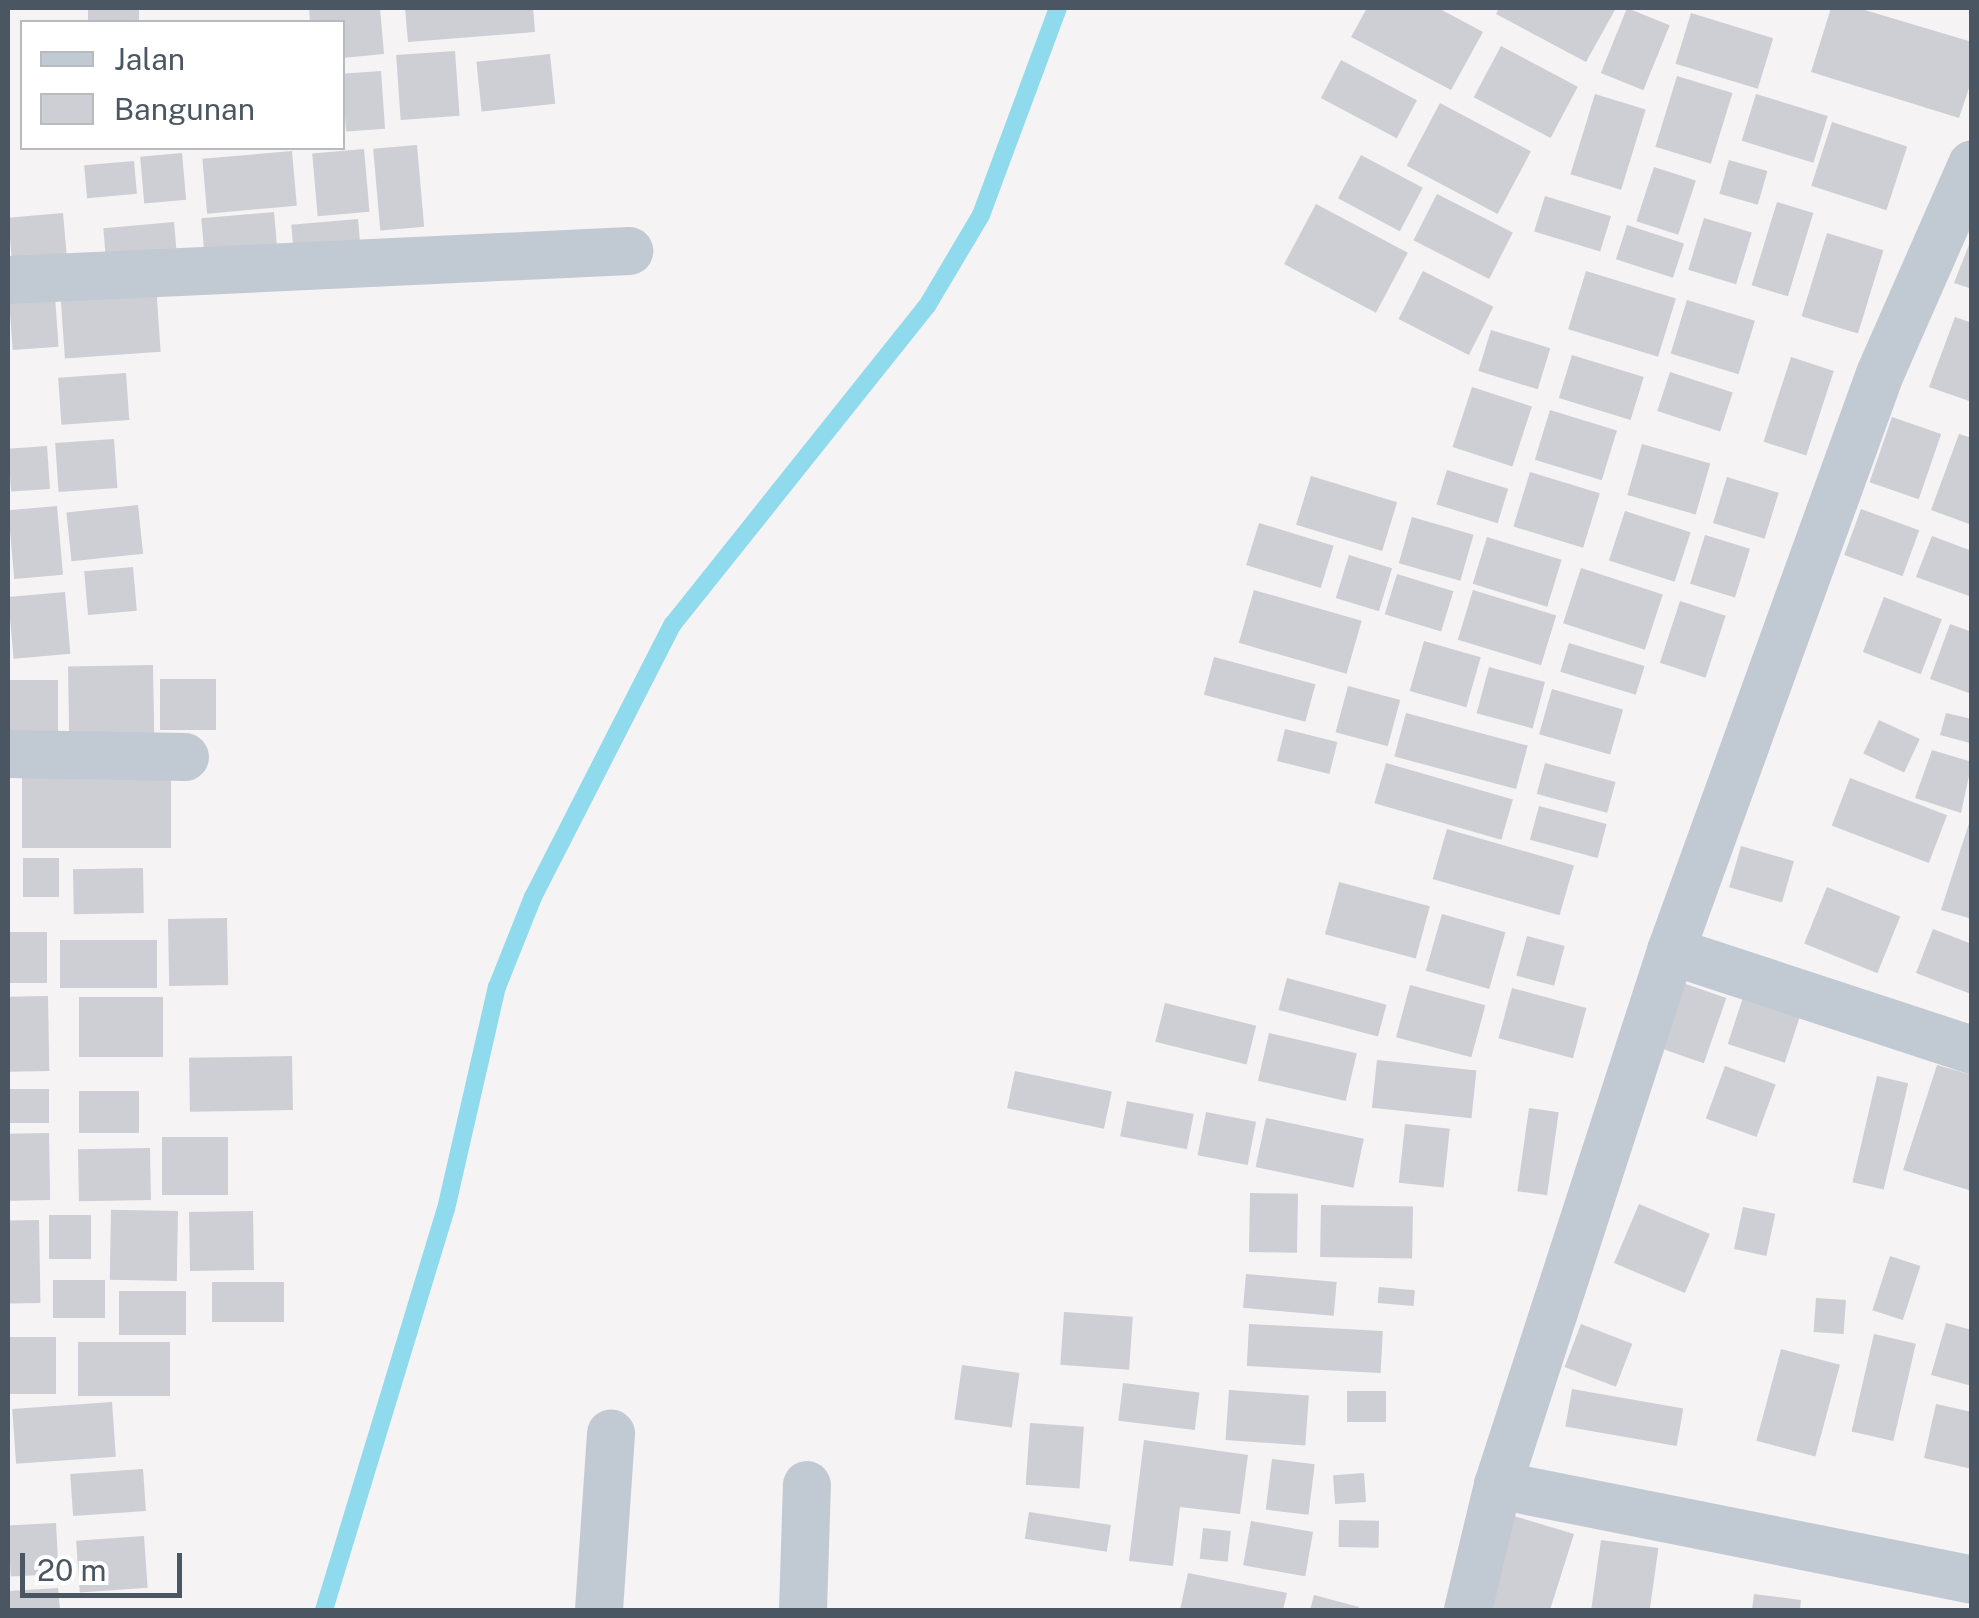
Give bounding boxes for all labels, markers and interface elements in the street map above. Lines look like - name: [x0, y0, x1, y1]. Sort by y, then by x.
- legend: [20, 20, 345, 150]
- text: Jalan: [114, 41, 185, 77]
- text: Bangunan: [114, 91, 255, 127]
- scale bar: [25, 1533, 188, 1595]
- text: 20 m: [37, 1552, 106, 1588]

